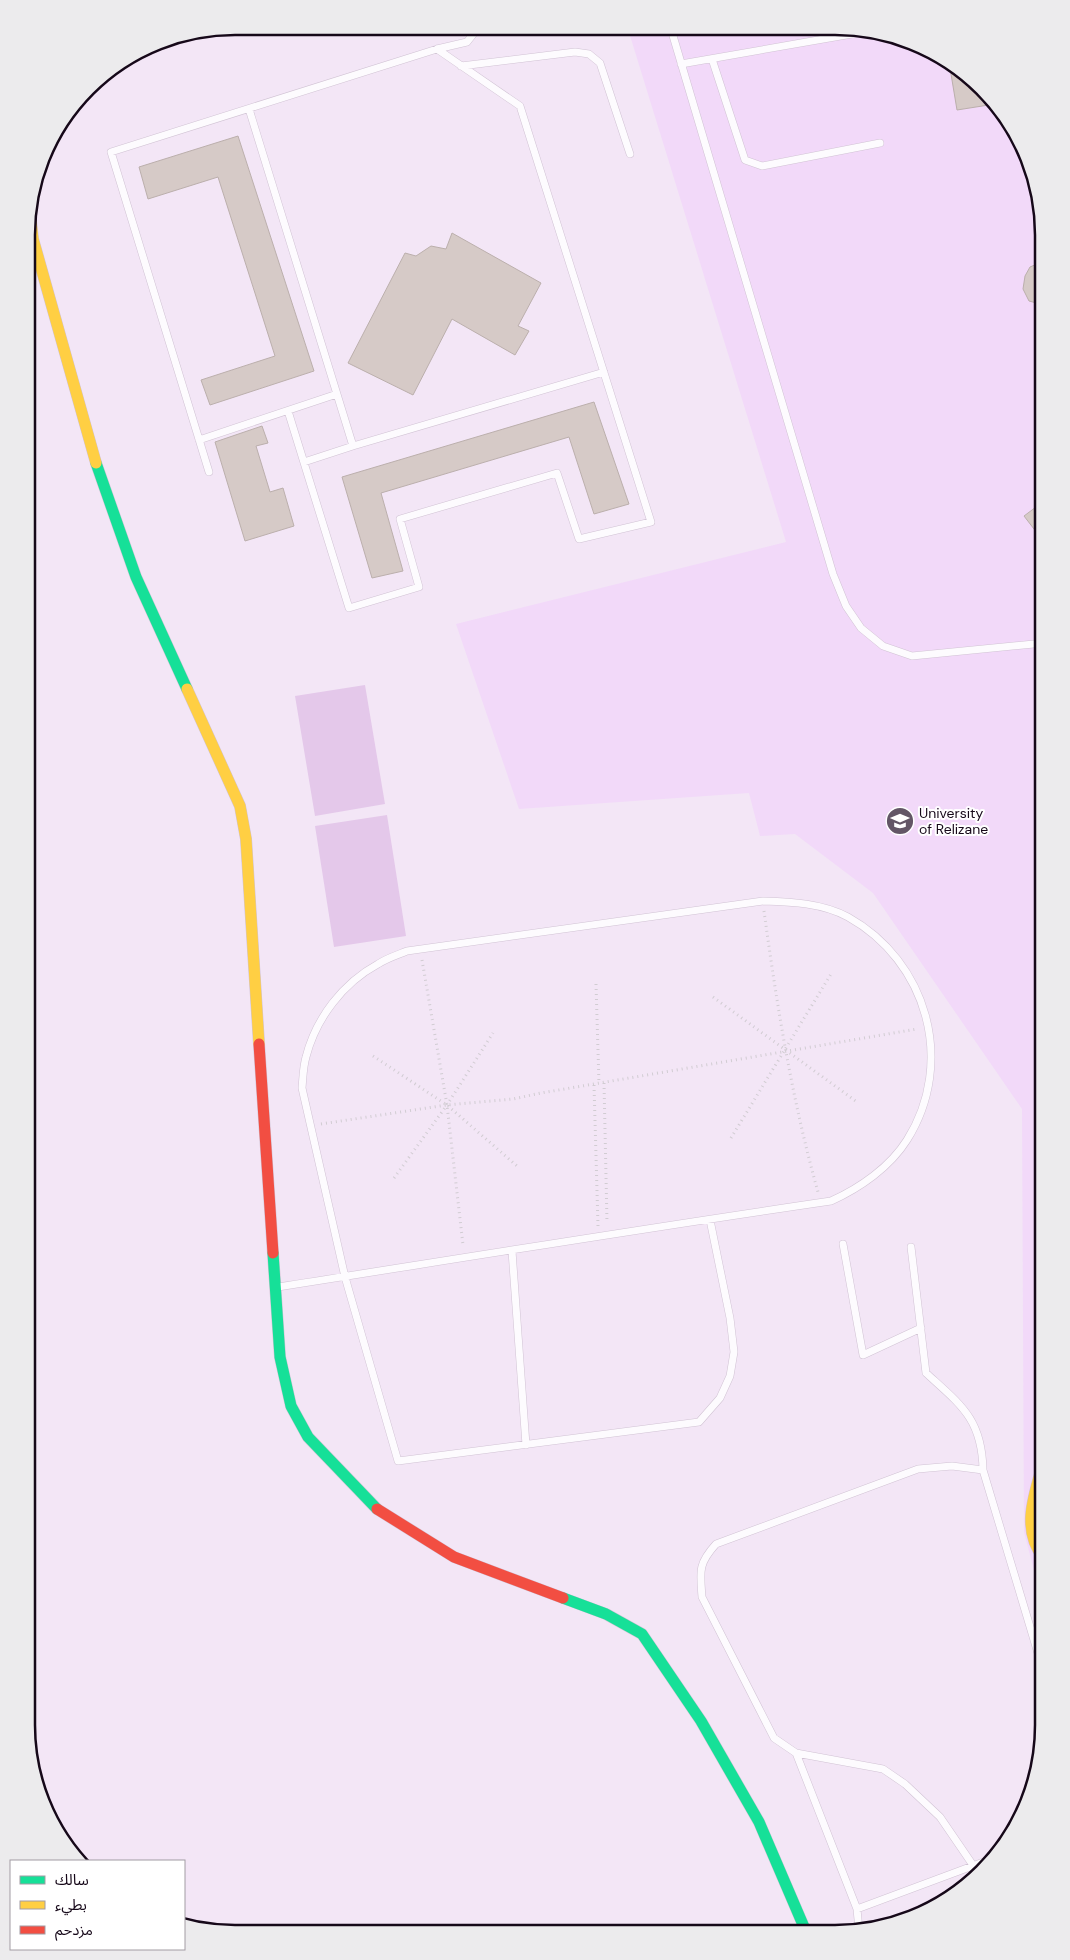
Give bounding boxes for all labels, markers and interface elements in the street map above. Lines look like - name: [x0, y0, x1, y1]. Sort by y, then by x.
- place label: University of Relizane: [919, 804, 988, 838]
- school or university icon: University of Relizane: [885, 806, 915, 836]
- legend: [10, 1860, 185, 1950]
- text: سالك: [55, 1870, 89, 1890]
- text: بطيء: [55, 1895, 87, 1916]
- text: مزدحم: [55, 1920, 93, 1941]

